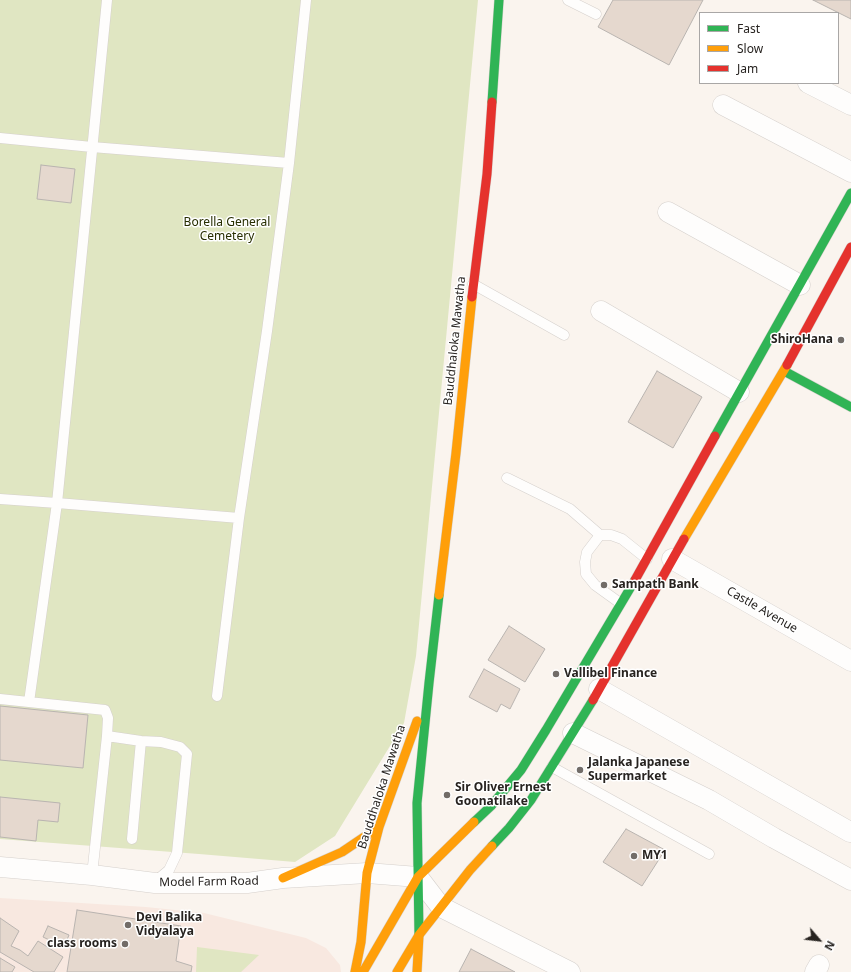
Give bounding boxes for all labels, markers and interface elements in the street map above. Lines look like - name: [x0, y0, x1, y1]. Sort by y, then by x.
- legend: [699, 12, 839, 84]
- text: Fast: [737, 20, 760, 37]
- text: Slow: [737, 40, 763, 57]
- text: Jam: [737, 60, 758, 77]
- park label: Borella General Cemetery: [184, 216, 270, 244]
- street label: Bauddhaloka Mawatha: [441, 276, 469, 406]
- place label: ShiroHana: [771, 333, 833, 347]
- marker: ShiroHana: [836, 335, 846, 345]
- place label: Sampath Bank: [612, 578, 699, 592]
- marker: Sampath Bank: [599, 580, 609, 590]
- street label: Castle Avenue: [724, 584, 800, 636]
- place label: Vallibel Finance: [564, 667, 657, 681]
- marker: Vallibel Finance: [551, 669, 561, 679]
- street label: Bauddhaloka Mawatha: [355, 723, 409, 851]
- place label: Jalanka Japanese Supermarket: [588, 756, 690, 784]
- marker: Jalanka Japanese Supermarket: [575, 765, 585, 775]
- place label: Sir Oliver Ernest Goonatilake: [455, 781, 551, 809]
- marker: Sir Oliver Ernest Goonatilake: [442, 790, 452, 800]
- place label: MY1: [642, 849, 668, 863]
- marker: MY1: [629, 851, 639, 861]
- street label: Model Farm Road: [159, 874, 259, 890]
- place label: Devi Balika Vidyalaya: [136, 911, 202, 939]
- marker: Devi Balika Vidyalaya: [123, 920, 133, 930]
- north arrow: [799, 920, 839, 960]
- place label: class rooms: [47, 937, 117, 951]
- text: N: [821, 938, 839, 953]
- marker: class rooms: [120, 939, 130, 949]

